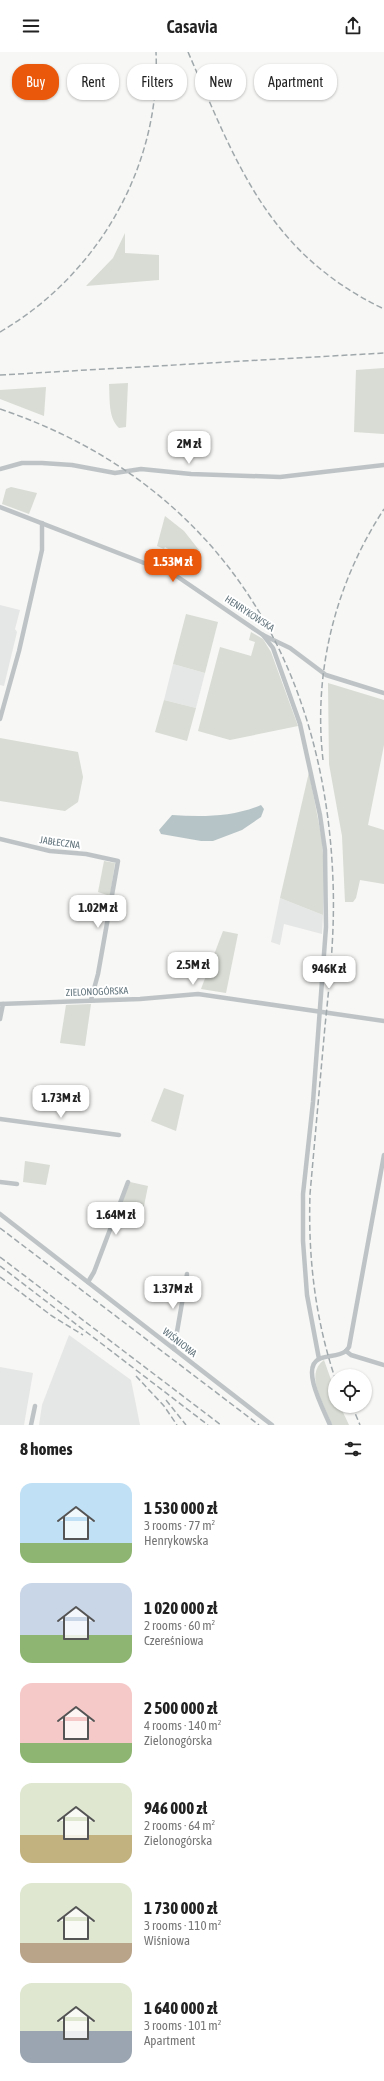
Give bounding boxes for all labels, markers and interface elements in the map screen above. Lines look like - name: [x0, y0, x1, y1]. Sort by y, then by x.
- icon: menu: [20, 15, 42, 37]
- icon: share: [342, 15, 364, 37]
- text: Casavia: [166, 16, 218, 37]
- chip: Buy: [12, 64, 59, 100]
- chip: Rent: [67, 64, 119, 100]
- chip: Filters: [127, 64, 187, 100]
- chip: New: [195, 64, 246, 100]
- chip: Apartment: [254, 64, 337, 100]
- pin: 2M zł: [161, 431, 217, 465]
- text: 2M zł: [177, 436, 201, 451]
- pin: 1.53M zł: [132, 549, 214, 583]
- text: 1.53M zł: [153, 554, 193, 569]
- street label: HENRYKOWSKA: [223, 593, 277, 634]
- street label: JABŁECZNA: [39, 834, 81, 851]
- pin: 1.02M zł: [57, 895, 139, 929]
- text: 1.02M zł: [78, 900, 118, 915]
- pin: 2.5M zł: [156, 952, 230, 986]
- pin: 946K zł: [292, 956, 366, 990]
- text: 2.5M zł: [176, 957, 210, 972]
- text: 946K zł: [312, 961, 346, 976]
- street label: ZIELONOGÓRSKA: [65, 985, 129, 998]
- pin: 1.73M zł: [20, 1085, 102, 1119]
- text: 1.73M zł: [41, 1090, 81, 1105]
- pin: 1.64M zł: [75, 1202, 157, 1236]
- text: 1.64M zł: [96, 1207, 136, 1222]
- pin: 1.37M zł: [132, 1276, 214, 1310]
- text: 1.37M zł: [153, 1281, 193, 1296]
- street label: WIŚNIOWA: [160, 1326, 199, 1359]
- map controls: [328, 1369, 372, 1413]
- button: locate: [328, 1369, 372, 1413]
- icon: filters: [342, 1438, 364, 1460]
- text: 8 homes: [20, 1439, 73, 1459]
- text: 1 530 000 zł: [144, 1498, 218, 1518]
- icon: home: [52, 1499, 100, 1547]
- text: 3 rooms · 77 m²: [144, 1518, 215, 1533]
- text: Henrykowska: [144, 1533, 209, 1548]
- text: 1 020 000 zł: [144, 1598, 218, 1618]
- icon: home: [52, 1599, 100, 1647]
- text: 2 rooms · 60 m²: [144, 1618, 215, 1633]
- text: Czereśniowa: [144, 1633, 204, 1648]
- text: 2 500 000 zł: [144, 1698, 218, 1718]
- icon: home: [52, 1699, 100, 1747]
- text: 4 rooms · 140 m²: [144, 1718, 221, 1733]
- text: Zielonogórska: [144, 1733, 212, 1748]
- text: 946 000 zł: [144, 1798, 207, 1818]
- icon: home: [52, 1799, 100, 1847]
- text: 2 rooms · 64 m²: [144, 1818, 215, 1833]
- text: Zielonogórska: [144, 1833, 212, 1848]
- text: 1 730 000 zł: [144, 1898, 218, 1918]
- icon: home: [52, 1899, 100, 1947]
- text: 3 rooms · 110 m²: [144, 1918, 221, 1933]
- text: Wiśniowa: [144, 1933, 190, 1948]
- text: 1 640 000 zł: [144, 1998, 218, 2018]
- icon: home: [52, 1999, 100, 2047]
- text: 3 rooms · 101 m²: [144, 2018, 221, 2033]
- text: Apartment: [144, 2033, 195, 2048]

